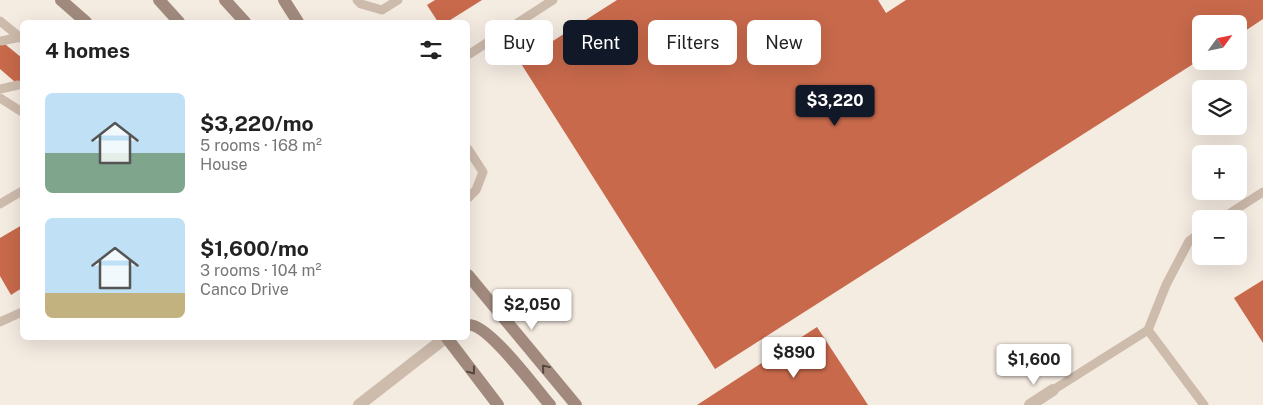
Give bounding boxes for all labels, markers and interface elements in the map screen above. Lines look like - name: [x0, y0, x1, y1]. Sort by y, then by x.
- north arrow: [1192, 15, 1248, 70]
- map controls: [1192, 15, 1247, 265]
- chip: Buy: [485, 20, 553, 65]
- chip: Rent: [563, 20, 638, 65]
- chip: Filters: [648, 20, 737, 65]
- chip: New: [747, 20, 821, 65]
- icon: filters: [417, 36, 445, 64]
- text: 4 homes: [45, 38, 130, 63]
- button: layers: [1192, 80, 1247, 135]
- pin: $3,220: [794, 84, 876, 127]
- text: $3,220: [807, 91, 863, 110]
- text: $3,220/mo: [200, 111, 314, 136]
- icon: home: [85, 113, 145, 173]
- text: 5 rooms · 168 m²: [200, 136, 322, 155]
- button: +: [1192, 145, 1247, 200]
- text: House: [200, 155, 248, 174]
- button: −: [1192, 210, 1247, 265]
- text: $1,600/mo: [200, 236, 309, 261]
- icon: home: [85, 238, 145, 298]
- text: 3 rooms · 104 m²: [200, 261, 321, 280]
- text: Canco Drive: [200, 280, 289, 299]
- pin: $2,050: [491, 288, 573, 331]
- text: $2,050: [504, 295, 560, 314]
- pin: $890: [764, 336, 824, 379]
- text: $890: [773, 343, 815, 362]
- pin: $1,600: [993, 344, 1075, 386]
- text: $1,600: [1007, 350, 1061, 369]
- one-way arrow: [541, 364, 550, 373]
- one-way arrow: [467, 365, 475, 374]

